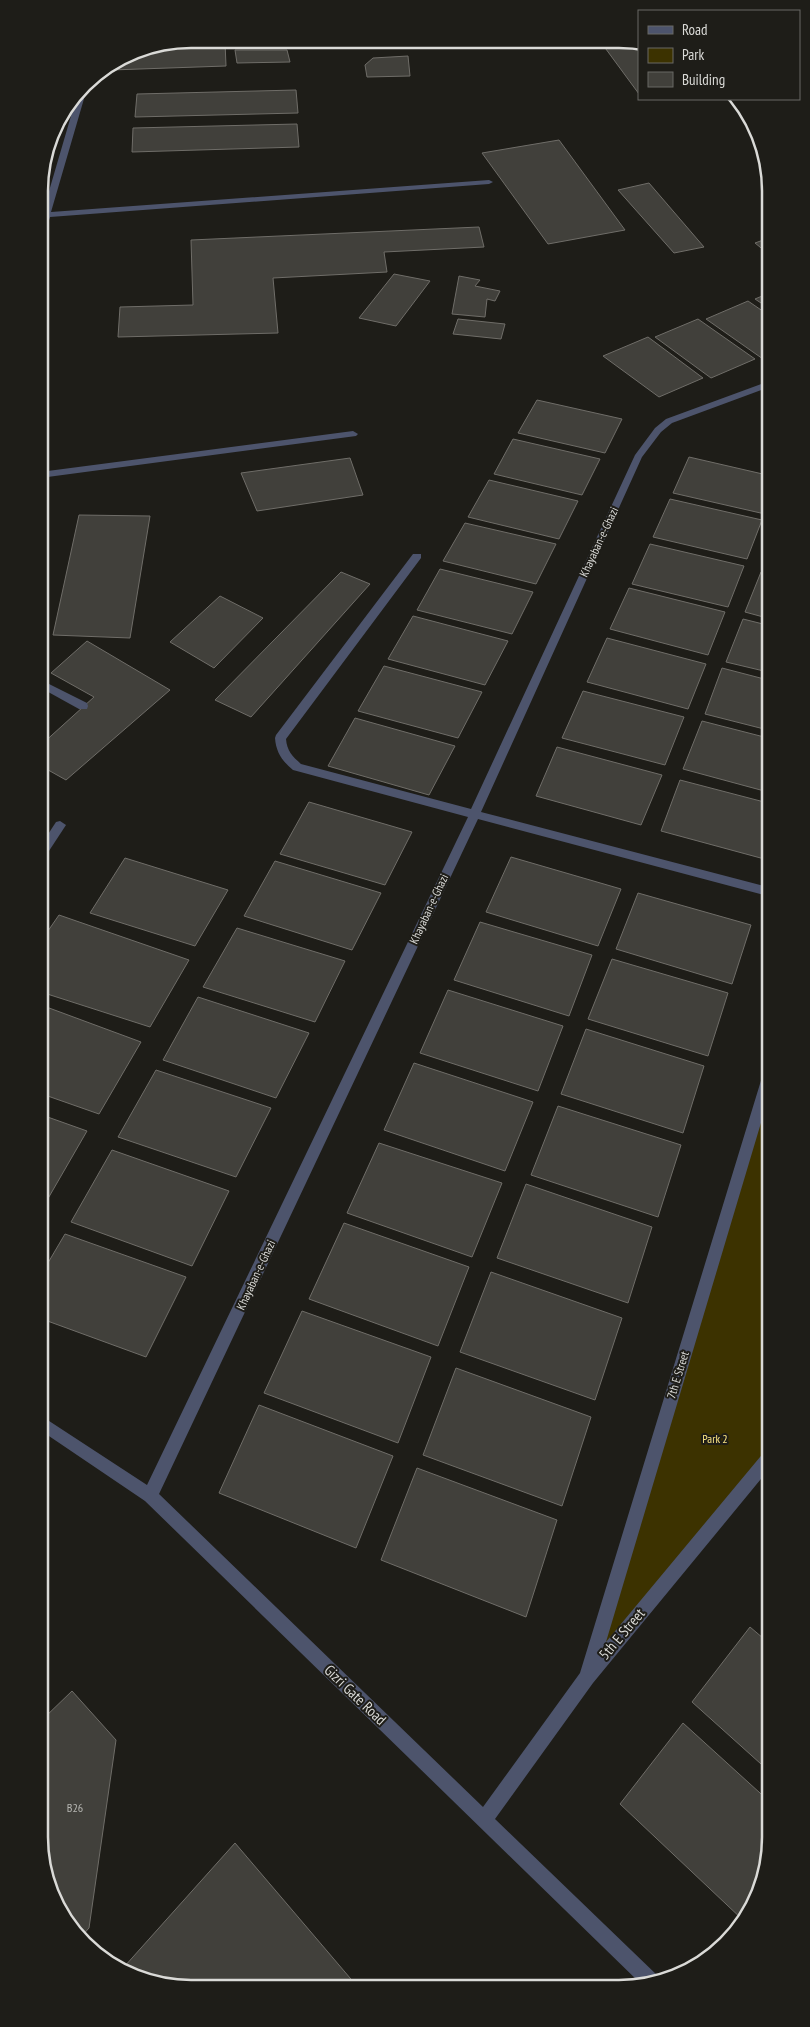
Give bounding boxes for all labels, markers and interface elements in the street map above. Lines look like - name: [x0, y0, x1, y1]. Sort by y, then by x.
- legend: [638, 10, 800, 100]
- text: Road: [682, 20, 708, 39]
- text: Park: [682, 45, 704, 64]
- text: Building: [682, 70, 725, 89]
- street label: Khayaban-e-Ghazi: [576, 504, 621, 579]
- street label: Khayaban-e-Ghazi: [406, 871, 451, 946]
- street label: Khayaban-e-Ghazi: [233, 1237, 278, 1312]
- street label: 7th E Street: [663, 1349, 692, 1400]
- park label: Park 2: [702, 1431, 728, 1446]
- street label: 5th E Street: [595, 1604, 649, 1663]
- street label: Gizri Gate Road: [320, 1660, 390, 1729]
- house number: B26: [67, 1800, 83, 1815]

